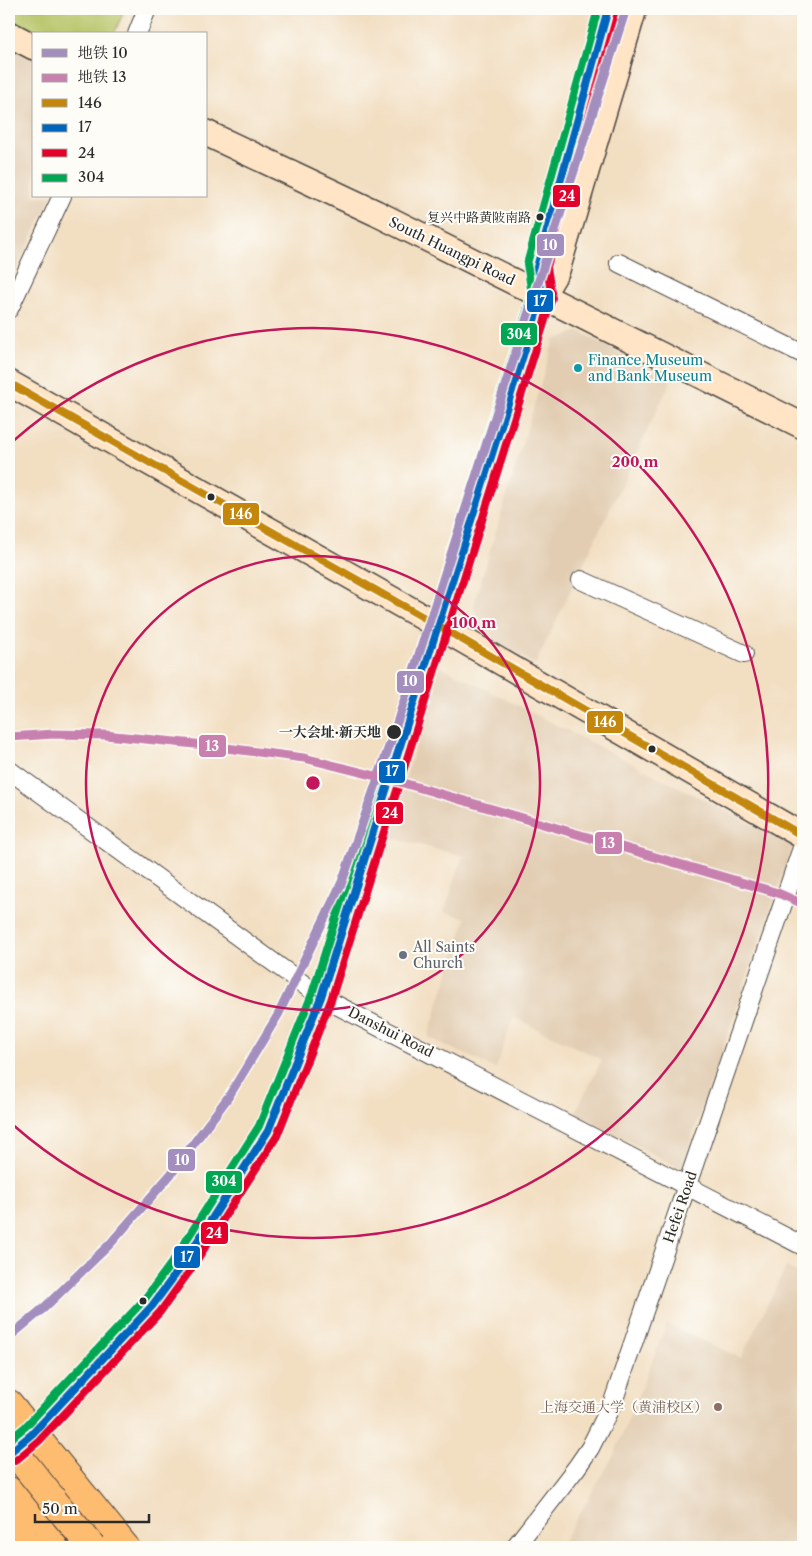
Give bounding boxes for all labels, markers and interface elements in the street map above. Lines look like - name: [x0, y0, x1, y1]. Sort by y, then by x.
- legend: [32, 32, 208, 198]
- text: 地铁 10: [78, 43, 128, 62]
- text: 地铁 13: [78, 67, 127, 86]
- text: 146: [78, 93, 102, 112]
- text: 17: [78, 117, 92, 136]
- text: 24: [78, 143, 95, 162]
- text: 304: [78, 167, 104, 186]
- line badge: 24: [552, 184, 581, 208]
- text: 24: [559, 187, 575, 205]
- place label: 复兴中路黄陂南路: [427, 209, 531, 225]
- marker: 复兴中路黄陂南路: [535, 212, 545, 222]
- street label: South Huangpi Road: [386, 213, 518, 290]
- line badge: 10: [536, 233, 565, 257]
- text: 10: [542, 236, 558, 254]
- line badge: 17: [526, 289, 554, 313]
- text: 17: [533, 292, 547, 310]
- line badge: 304: [500, 322, 538, 346]
- text: 304: [506, 325, 532, 343]
- place label: Finance Museum and Bank Museum: [588, 351, 712, 385]
- marker: Finance Museum and Bank Museum: [572, 362, 584, 374]
- text: 200 m: [612, 452, 658, 471]
- unlabelled marker: [206, 492, 216, 502]
- line badge: 146: [222, 502, 260, 526]
- text: 146: [230, 505, 252, 523]
- text: 100 m: [452, 613, 496, 632]
- line badge: 10: [396, 670, 425, 694]
- text: 10: [402, 672, 418, 690]
- line badge: 146: [586, 710, 624, 734]
- text: 146: [594, 713, 616, 731]
- place label: 一大会址·新天地: [279, 723, 381, 741]
- marker: 一大会址·新天地: [385, 723, 403, 741]
- line badge: 13: [198, 734, 227, 758]
- text: 13: [205, 737, 219, 755]
- unlabelled marker: [647, 744, 657, 754]
- line badge: 17: [378, 760, 406, 784]
- text: 17: [385, 762, 399, 780]
- centre of rings: [304, 774, 322, 792]
- line badge: 24: [375, 801, 404, 825]
- text: 24: [382, 804, 398, 822]
- line badge: 13: [594, 831, 623, 855]
- text: 13: [601, 834, 615, 852]
- place label: All Saints Church: [412, 938, 475, 972]
- marker: All Saints Church: [397, 949, 409, 961]
- street label: Danshui Road: [345, 1003, 437, 1061]
- line badge: 10: [167, 1148, 196, 1172]
- text: 10: [174, 1151, 190, 1169]
- street label: Hefei Road: [659, 1168, 701, 1245]
- line badge: 304: [205, 1170, 243, 1194]
- text: 304: [211, 1172, 237, 1190]
- line badge: 24: [200, 1221, 229, 1245]
- text: 24: [206, 1224, 222, 1242]
- line badge: 17: [173, 1245, 201, 1269]
- text: 17: [180, 1248, 194, 1266]
- unlabelled marker: [138, 1296, 148, 1306]
- place label: 上海交通大学（黄浦校区）: [540, 1398, 708, 1416]
- marker: 上海交通大学（黄浦校区）: [712, 1401, 724, 1413]
- scale bar: [35, 1491, 149, 1523]
- text: 50 m: [42, 1499, 78, 1518]

